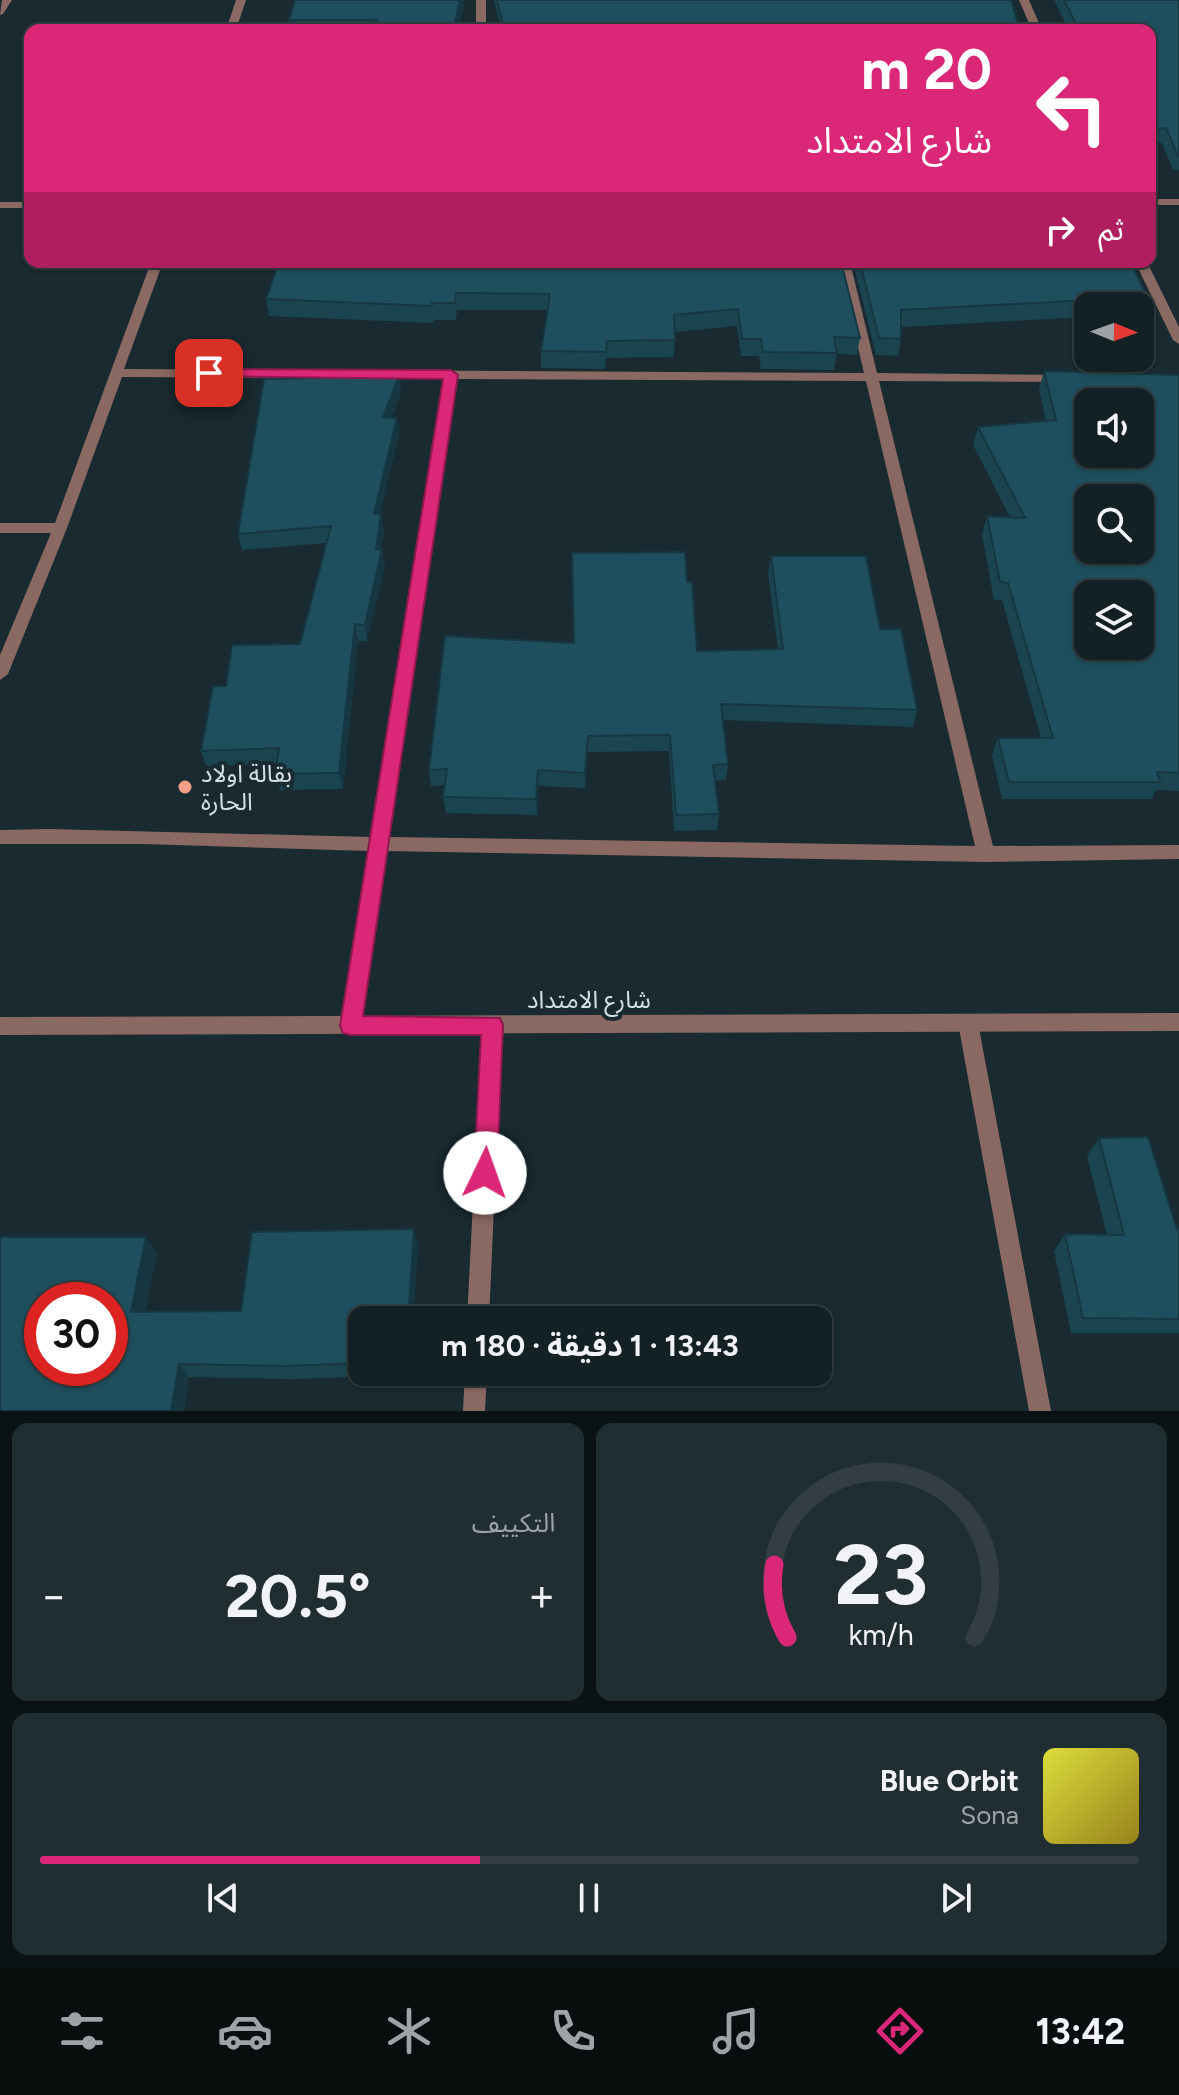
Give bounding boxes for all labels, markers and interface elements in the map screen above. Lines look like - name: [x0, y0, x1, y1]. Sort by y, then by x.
- text: 20 m: [861, 36, 992, 103]
- icon: left: [1020, 56, 1124, 160]
- text: شارع الامتداد: [806, 119, 992, 162]
- icon: right: [1038, 208, 1082, 252]
- text: ثم: [1098, 211, 1124, 248]
- north arrow: [1074, 292, 1154, 372]
- map controls: [1074, 292, 1154, 660]
- pin: [175, 339, 243, 407]
- icon: arrive: [187, 351, 231, 395]
- button: sound: [1074, 388, 1154, 468]
- button: search: [1074, 484, 1154, 564]
- button: layers: [1074, 580, 1154, 660]
- place label: بقالة اولاد الحارة: [201, 759, 292, 816]
- marker: بقالة اولاد الحارة: [176, 778, 194, 796]
- street label: شارع الامتداد: [527, 985, 651, 1017]
- position arrow: [443, 1131, 527, 1215]
- speed limit sign: 30: [24, 1282, 128, 1386]
- text: 13:43 · 1 دقيقة · 180 m: [441, 1327, 739, 1364]
- text: التكييف: [472, 1507, 556, 1539]
- text: 23: [834, 1525, 928, 1625]
- text: 20.5°: [225, 1560, 371, 1632]
- text: −: [40, 1569, 67, 1622]
- text: +: [528, 1569, 555, 1622]
- text: km/h: [849, 1618, 914, 1652]
- text: Blue Orbit: [880, 1762, 1019, 1799]
- text: Sona: [960, 1799, 1019, 1831]
- icon: previous: [201, 1876, 245, 1920]
- icon: pause: [567, 1876, 611, 1920]
- icon: next: [934, 1876, 978, 1920]
- icon: filters: [54, 2003, 110, 2059]
- icon: car: [217, 2003, 273, 2059]
- icon: climate: [381, 2003, 437, 2059]
- icon: phone: [545, 2003, 601, 2059]
- icon: music: [708, 2003, 764, 2059]
- icon: directions: [872, 2003, 928, 2059]
- text: 13:42: [1036, 2010, 1125, 2053]

